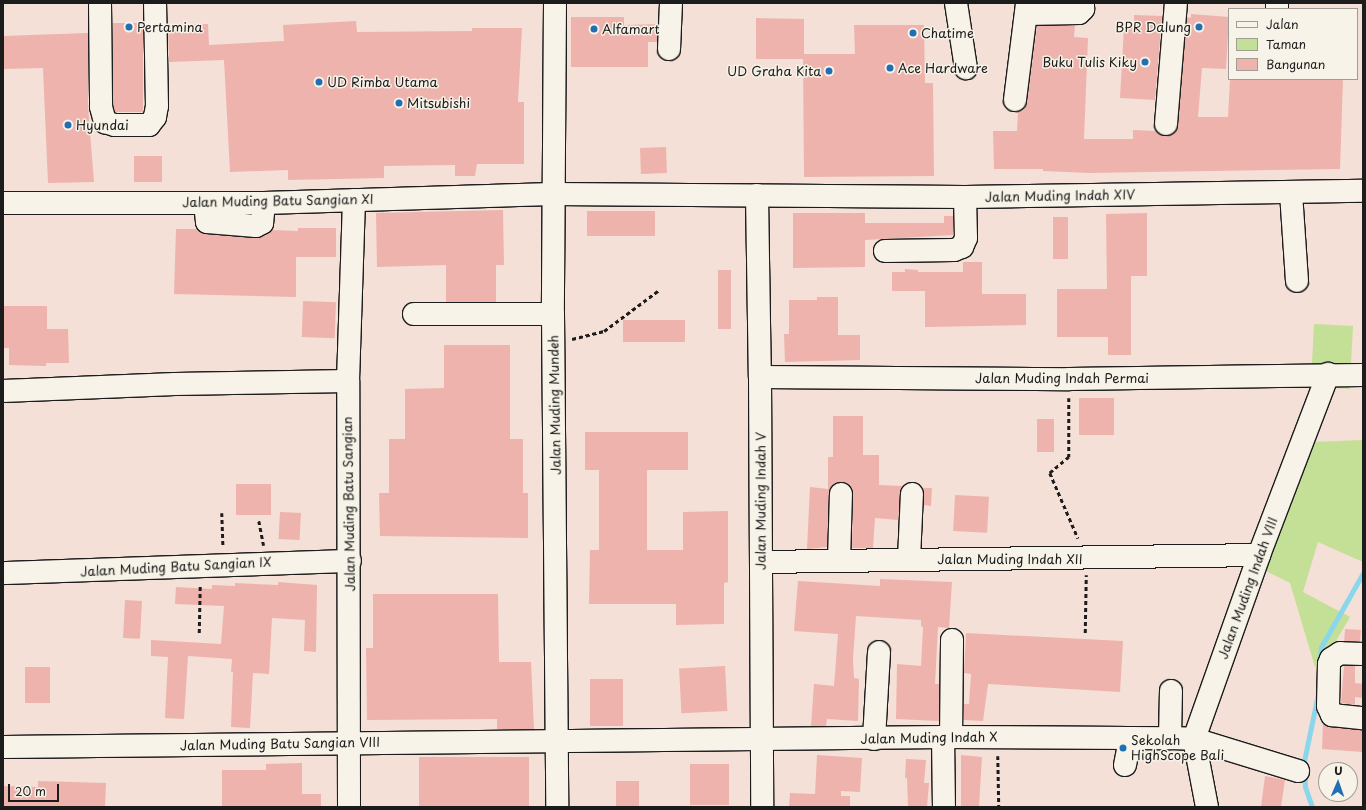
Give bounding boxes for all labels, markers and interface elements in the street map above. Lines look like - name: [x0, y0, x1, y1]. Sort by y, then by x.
- legend: [1228, 8, 1358, 80]
- text: Jalan: [1266, 15, 1299, 33]
- place label: Pertamina: [137, 19, 203, 35]
- place label: BPR Dalung: [1116, 19, 1191, 35]
- place label: Alfamart: [602, 21, 660, 37]
- marker: Pertamina: [124, 22, 134, 32]
- marker: BPR Dalung: [1194, 22, 1204, 32]
- marker: Alfamart: [589, 24, 599, 34]
- place label: Chatime: [921, 25, 974, 41]
- marker: Chatime: [908, 28, 918, 38]
- text: Taman: [1266, 35, 1306, 53]
- place label: Buku Tulis Kiky: [1040, 54, 1137, 70]
- text: Bangunan: [1266, 55, 1325, 73]
- marker: Buku Tulis Kiky: [1140, 57, 1150, 67]
- place label: Ace Hardware: [898, 60, 988, 76]
- place label: UD Graha Kita: [727, 63, 821, 79]
- marker: Ace Hardware: [885, 63, 895, 73]
- marker: UD Graha Kita: [824, 66, 834, 76]
- place label: UD Rimba Utama: [327, 74, 439, 90]
- marker: UD Rimba Utama: [314, 77, 324, 87]
- place label: Mitsubishi: [407, 95, 470, 111]
- marker: Mitsubishi: [394, 98, 404, 108]
- place label: Hyundai: [76, 117, 129, 133]
- marker: Hyundai: [63, 120, 73, 130]
- street label: Jalan Muding Indah XIV: [984, 187, 1136, 205]
- street label: Jalan Muding Batu Sangian XI: [182, 192, 374, 210]
- street label: Jalan Muding Mundeh: [546, 335, 564, 475]
- street label: Jalan Muding Indah Permai: [975, 370, 1149, 386]
- street label: Jalan Muding Batu Sangian: [340, 416, 358, 592]
- street label: Jalan Muding Indah V: [753, 432, 769, 570]
- street label: Jalan Muding Indah VIII: [1215, 515, 1281, 661]
- street label: Jalan Muding Indah XII: [937, 551, 1083, 567]
- street label: Jalan Muding Batu Sangian IX: [80, 554, 272, 580]
- street label: Jalan Muding Indah X: [860, 729, 998, 747]
- place label: Sekolah HighScope Bali: [1131, 733, 1224, 764]
- street label: Jalan Muding Batu Sangian VIII: [180, 734, 380, 754]
- marker: Sekolah HighScope Bali: [1118, 743, 1128, 753]
- north arrow: [1318, 762, 1358, 802]
- text: U: [1334, 762, 1343, 779]
- scale bar: [10, 776, 61, 802]
- text: 20 m: [15, 782, 46, 800]

